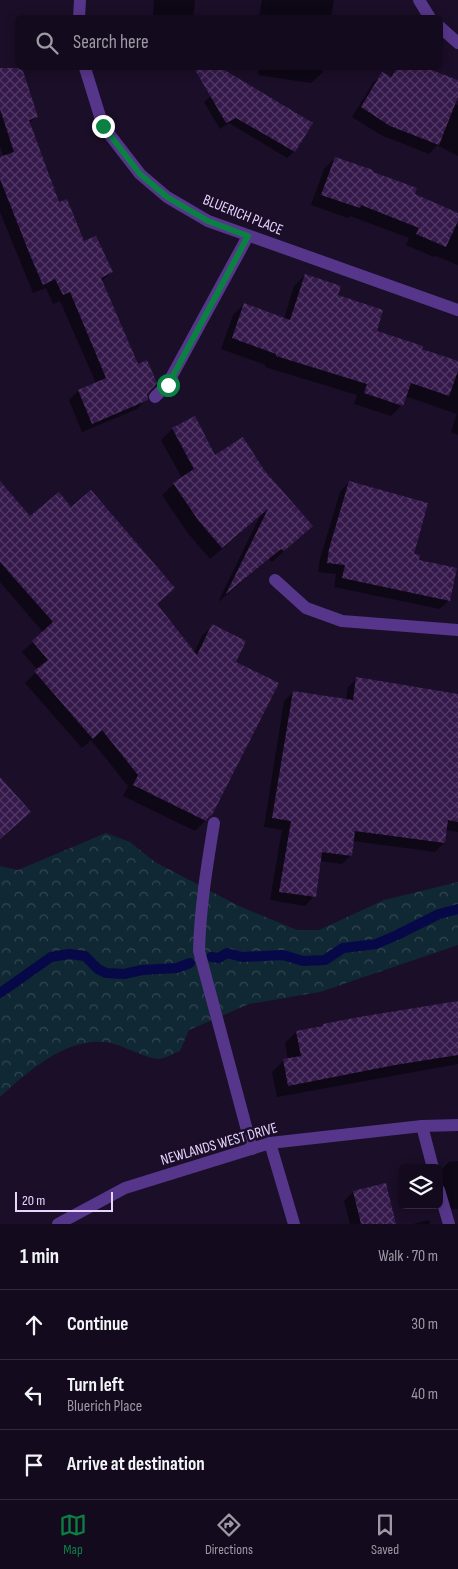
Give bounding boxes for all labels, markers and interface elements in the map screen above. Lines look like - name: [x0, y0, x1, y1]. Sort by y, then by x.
- search box: [15, 15, 443, 70]
- icon: search: [33, 29, 61, 57]
- text: Search here: [73, 31, 149, 54]
- route end: [92, 115, 115, 138]
- street label: BLUERICH PLACE: [200, 190, 286, 240]
- route start: [157, 374, 180, 397]
- street label: NEWLANDS WEST DRIVE: [158, 1118, 280, 1170]
- map controls: [398, 1164, 443, 1209]
- button: layers: [398, 1164, 443, 1209]
- scale bar: [15, 1189, 112, 1212]
- text: 20 m: [22, 1192, 45, 1209]
- text: 1 min: [20, 1244, 59, 1269]
- text: Walk · 70 m: [378, 1247, 438, 1266]
- icon: ahead: [20, 1311, 48, 1339]
- text: Continue: [67, 1313, 128, 1336]
- text: 30 m: [411, 1315, 438, 1334]
- text: Turn left: [67, 1374, 124, 1397]
- icon: left: [20, 1381, 48, 1409]
- text: 40 m: [411, 1385, 438, 1404]
- text: Bluerich Place: [67, 1397, 142, 1416]
- icon: arrive: [20, 1451, 48, 1479]
- text: Arrive at destination: [67, 1453, 205, 1476]
- tab: Map: [59, 1511, 87, 1558]
- tab: Directions: [205, 1511, 253, 1558]
- tab: Saved: [371, 1511, 399, 1558]

